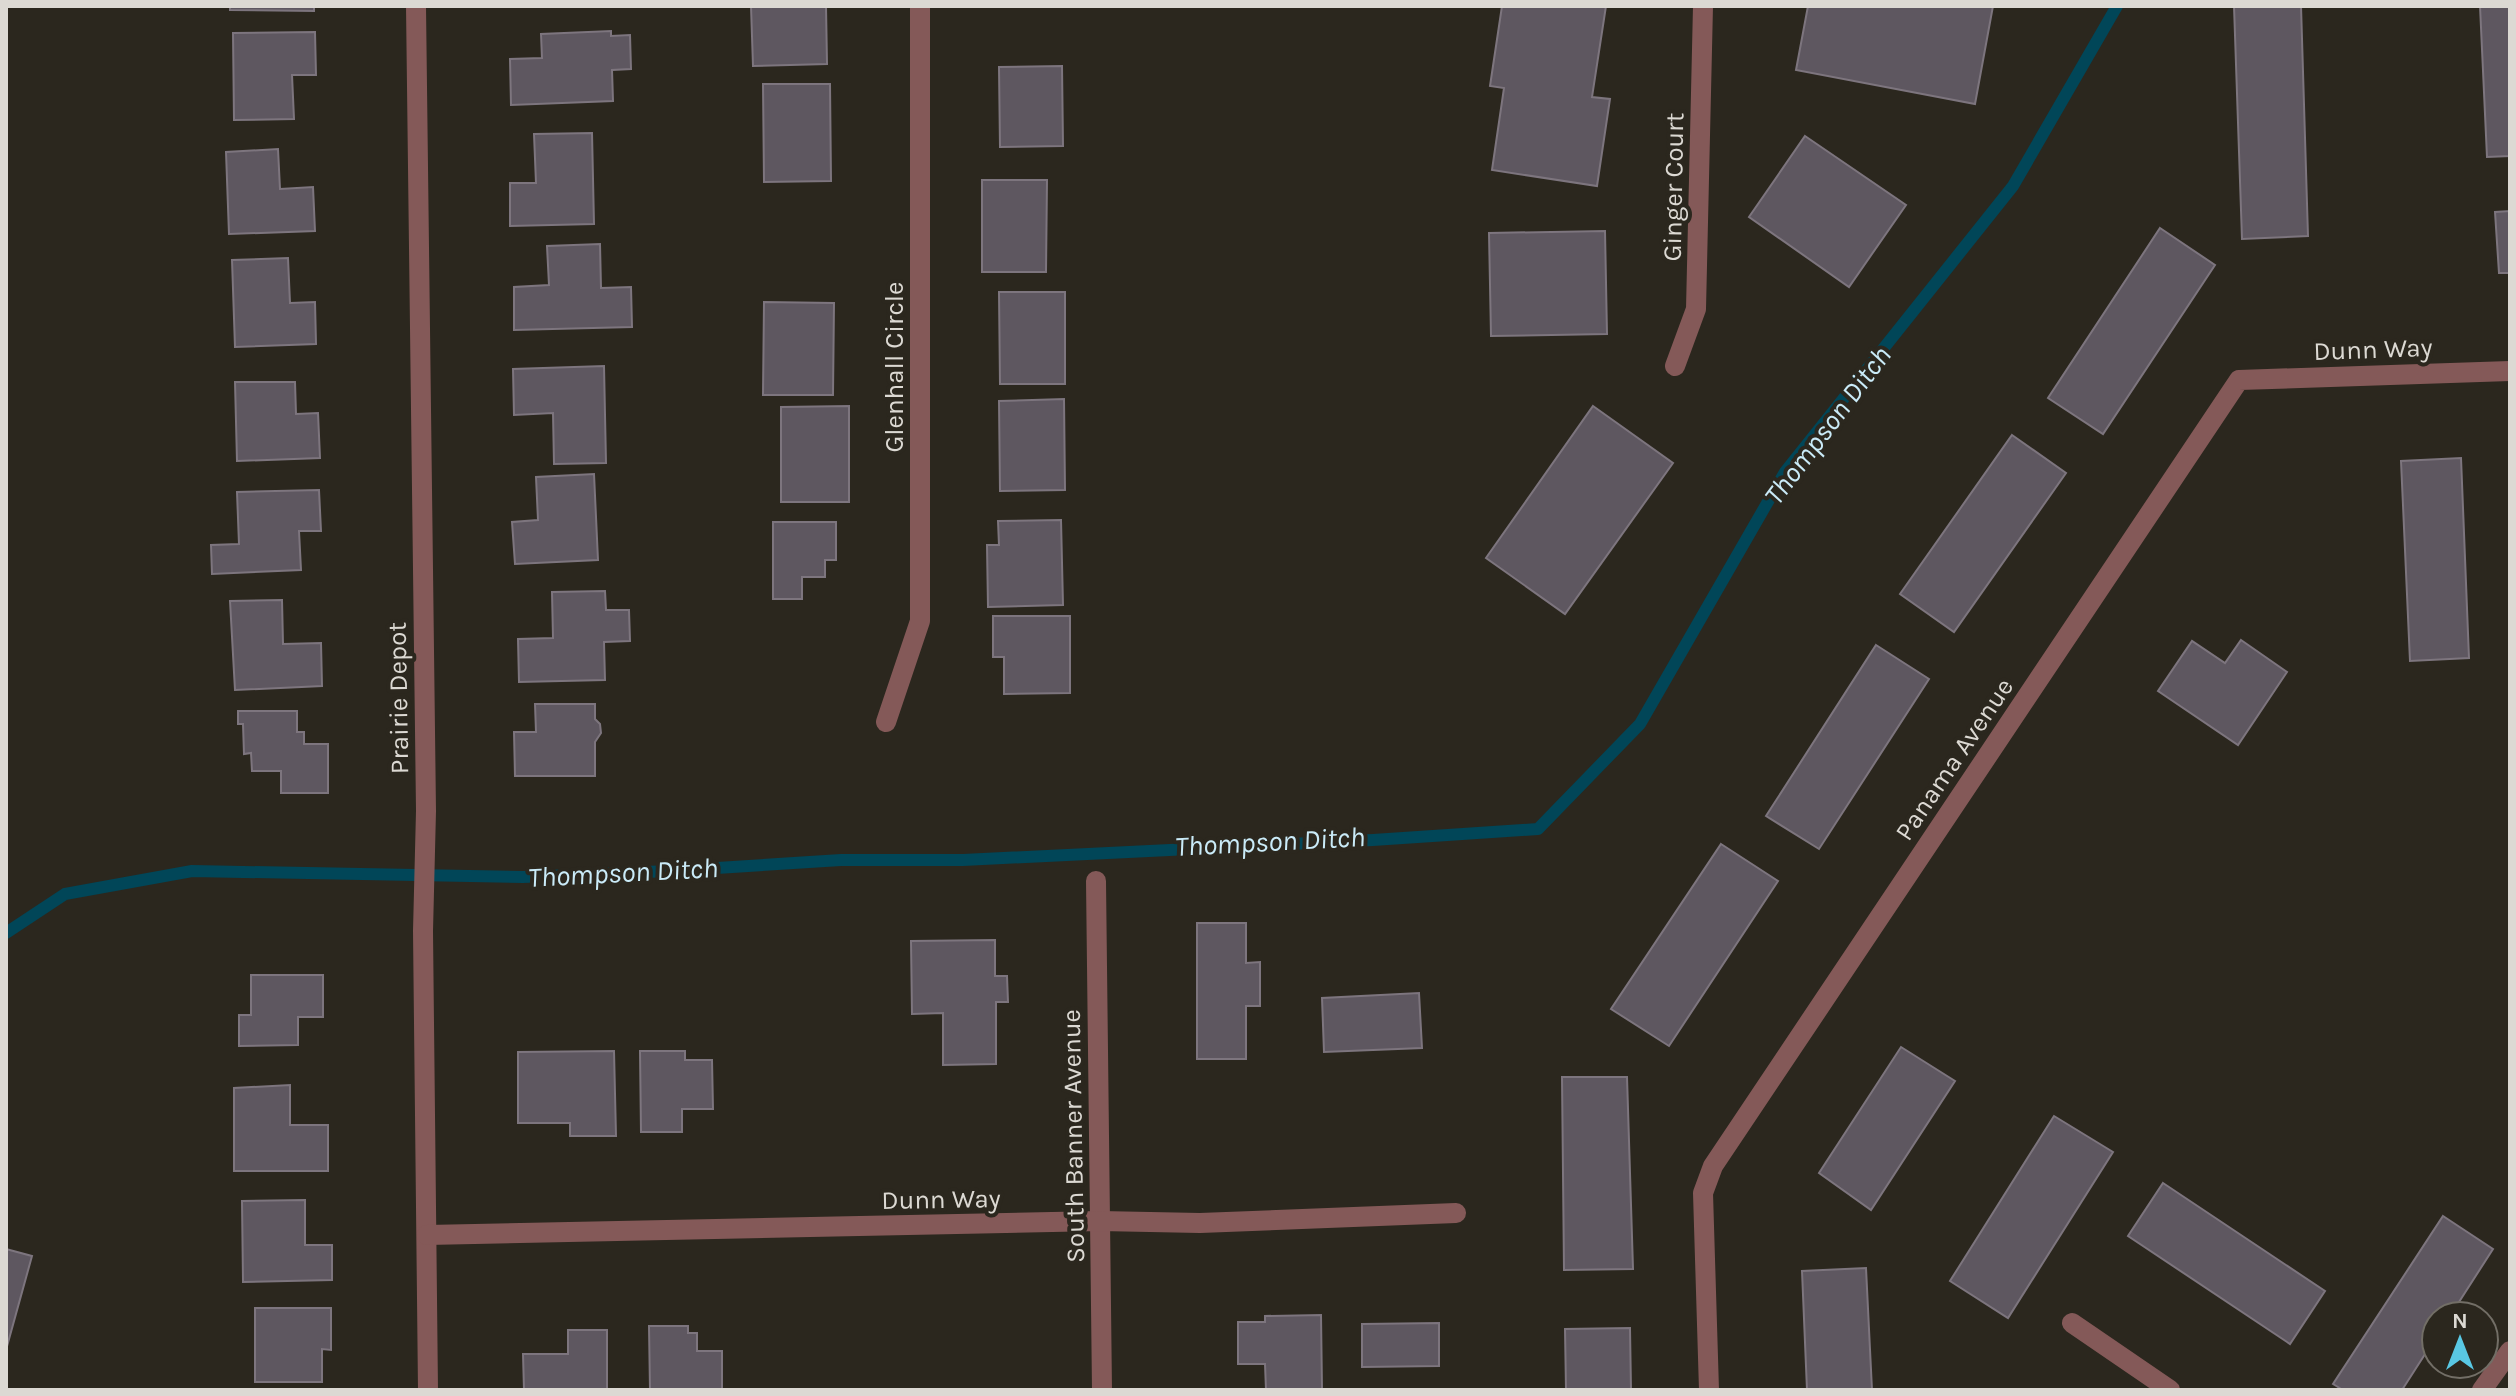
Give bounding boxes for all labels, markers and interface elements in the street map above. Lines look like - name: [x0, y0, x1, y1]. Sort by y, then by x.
- street label: Ginger Court: [1657, 112, 1690, 262]
- street label: Glenhall Circle: [879, 282, 910, 452]
- street label: Dunn Way: [2313, 332, 2433, 367]
- water label: Thompson Ditch: [1757, 339, 1898, 511]
- street label: Prairie Depot: [382, 621, 415, 774]
- street label: Panama Avenue: [1889, 672, 2020, 846]
- water label: Thompson Ditch: [1174, 820, 1366, 863]
- water label: Thompson Ditch: [527, 851, 719, 894]
- street label: South Banner Avenue: [1056, 1009, 1091, 1263]
- street label: Dunn Way: [881, 1183, 1001, 1216]
- north arrow: [2420, 1300, 2500, 1380]
- text: N: [2452, 1308, 2468, 1334]

